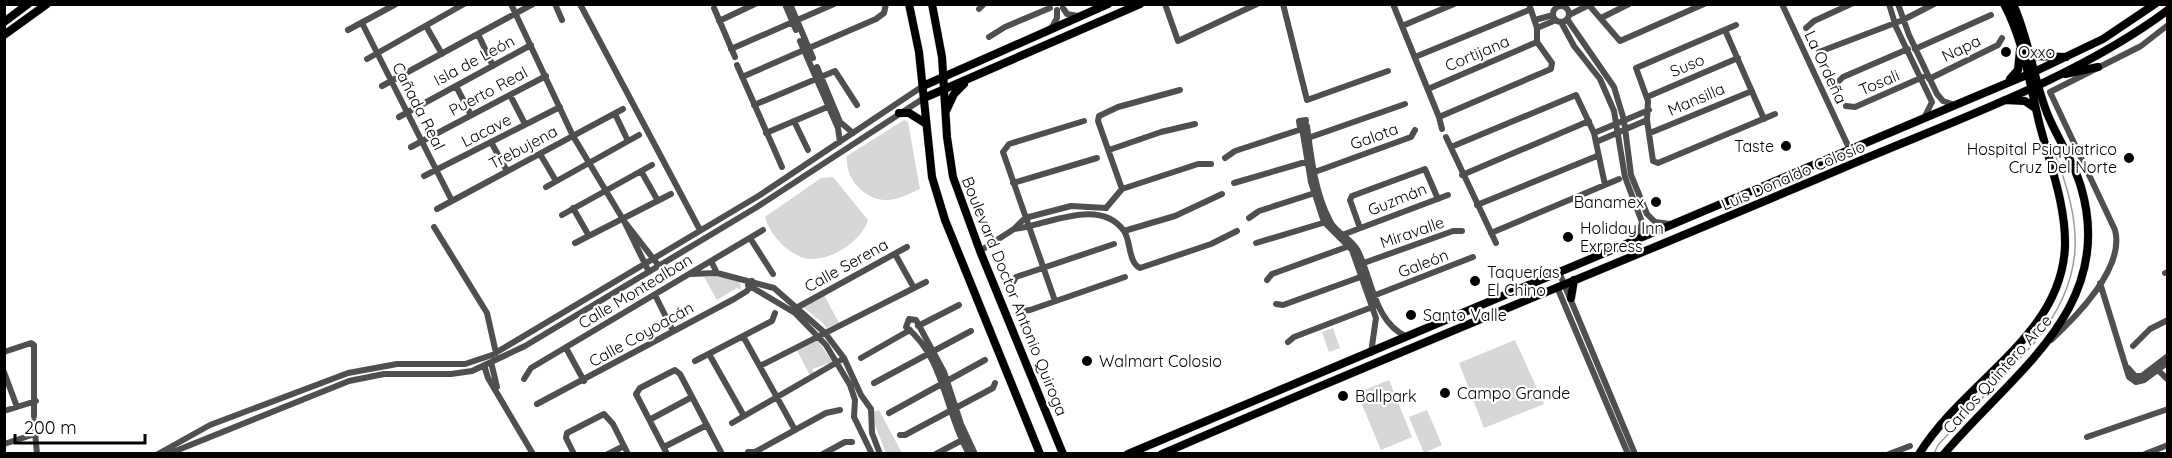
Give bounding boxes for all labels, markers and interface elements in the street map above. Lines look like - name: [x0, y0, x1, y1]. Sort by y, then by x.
- street label: La Ordeña: [1800, 27, 1852, 107]
- street label: Isla de León: [430, 30, 518, 90]
- street label: Cortijana: [1442, 30, 1512, 76]
- street label: Napa: [1938, 30, 1984, 66]
- place label: Oxxo: [2018, 42, 2055, 62]
- marker: Oxxo: [1999, 45, 2013, 59]
- street label: Suso: [1667, 49, 1707, 81]
- street label: Cañada Real: [388, 59, 450, 153]
- street label: Puerto Real: [445, 62, 531, 120]
- street label: Tosali: [1856, 65, 1902, 99]
- street label: Mansilla: [1664, 78, 1728, 120]
- street label: Lacave: [458, 109, 514, 151]
- street label: Galota: [1347, 118, 1401, 154]
- street label: Trebujena: [485, 121, 561, 173]
- street label: Luis Donaldo Colosio: [1718, 136, 1868, 214]
- place label: Taste: [1734, 136, 1774, 156]
- marker: Taste: [1779, 139, 1793, 153]
- place label: Hospital Psiquiatrico Cruz Del Norte: [1967, 139, 2117, 177]
- marker: Hospital Psiquiatrico Cruz Del Norte: [2122, 151, 2136, 165]
- street label: Boulevard Doctor Antonio Quiroga: [958, 174, 1072, 418]
- street label: Guzmán: [1365, 178, 1429, 220]
- place label: Banamex: [1574, 192, 1644, 212]
- marker: Banamex: [1649, 195, 1663, 209]
- street label: Miravalle: [1377, 212, 1447, 252]
- place label: Holiday Inn Exrpress: [1580, 218, 1664, 256]
- marker: Holiday Inn Exrpress: [1561, 230, 1575, 244]
- street label: Calle Serena: [801, 234, 891, 296]
- street label: Galeón: [1395, 244, 1451, 282]
- street label: Calle Montealban: [574, 249, 696, 333]
- place label: Taquerías El Chino: [1487, 262, 1559, 300]
- marker: Taquerías El Chino: [1468, 274, 1482, 288]
- street label: Calle Coyoacán: [585, 297, 697, 371]
- place label: Santo Valle: [1423, 305, 1507, 325]
- marker: Santo Valle: [1404, 308, 1418, 322]
- street label: Carlos Quintero Arce: [1938, 310, 2056, 438]
- place label: Walmart Colosio: [1099, 351, 1222, 371]
- marker: Walmart Colosio: [1080, 354, 1094, 368]
- place label: Campo Grande: [1457, 383, 1570, 403]
- place label: Ballpark: [1355, 386, 1417, 406]
- marker: Campo Grande: [1438, 386, 1452, 400]
- marker: Ballpark: [1336, 389, 1350, 403]
- scale bar: [15, 407, 146, 445]
- text: 200 m: [24, 416, 77, 439]

